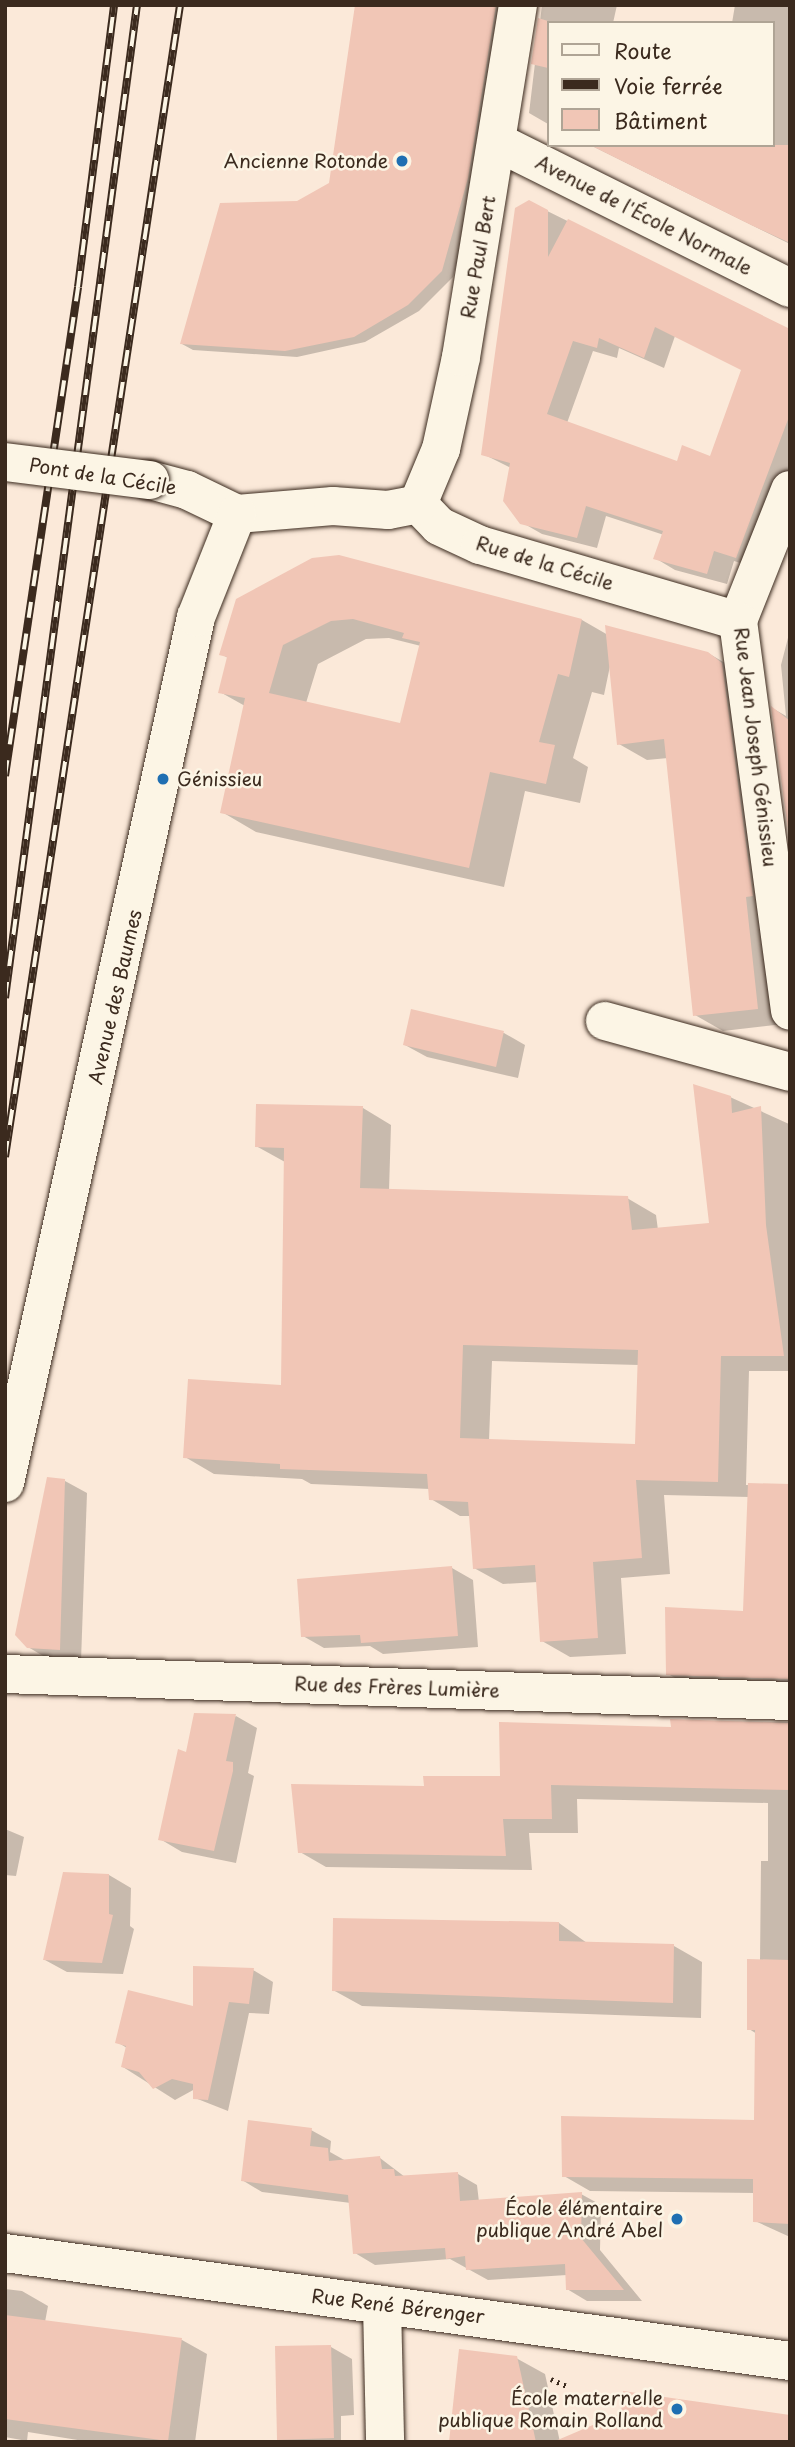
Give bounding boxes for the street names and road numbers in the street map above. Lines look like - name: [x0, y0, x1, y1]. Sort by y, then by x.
- street label: Avenue de l'École Normale: [531, 150, 757, 280]
- street label: Rue Paul Bert: [456, 193, 500, 321]
- street label: Pont de la Cécile: [26, 453, 180, 499]
- street label: Rue de la Cécile: [472, 531, 618, 595]
- street label: Rue Jean Joseph Génissieu: [730, 624, 782, 870]
- street label: Avenue des Baumes: [84, 908, 146, 1086]
- street label: Rue des Frères Lumière: [291, 1672, 503, 1702]
- street label: Rue René Bérenger: [308, 2284, 488, 2328]

